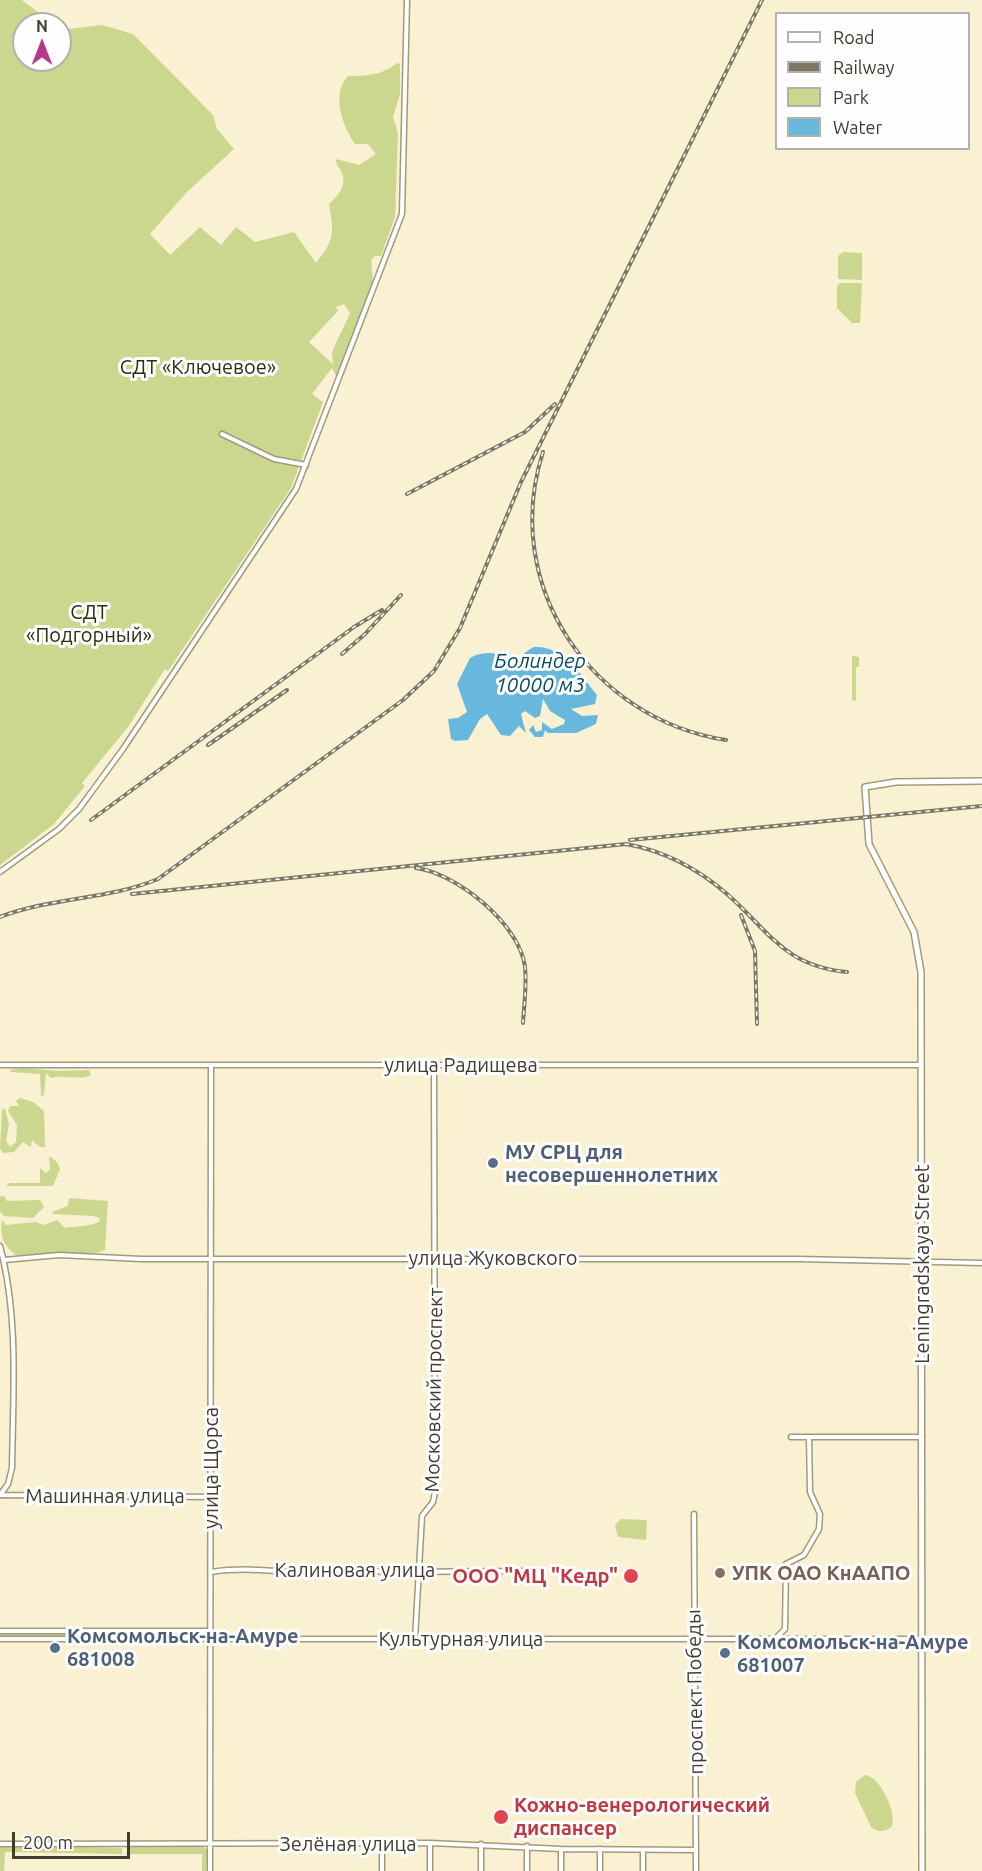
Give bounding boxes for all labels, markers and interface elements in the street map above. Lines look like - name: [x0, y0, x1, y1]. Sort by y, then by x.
- north arrow: [12, 12, 72, 72]
- legend: [775, 12, 970, 150]
- text: N: [36, 17, 48, 35]
- text: Road: [833, 27, 875, 47]
- text: Railway: [833, 57, 894, 77]
- text: Park: [833, 87, 869, 107]
- text: Water: [833, 117, 882, 137]
- park label: СДТ «Ключевое»: [120, 355, 276, 379]
- park label: СДТ «Подгорный»: [26, 600, 152, 647]
- water label: Болиндер 10000 м3: [494, 648, 586, 698]
- street label: улица Радищева: [384, 1053, 538, 1077]
- place label: МУ СРЦ для несовершеннолетних: [505, 1140, 718, 1187]
- marker: МУ СРЦ для несовершеннолетних: [486, 1156, 500, 1170]
- street label: Leningradskaya Street: [910, 1164, 934, 1364]
- street label: улица Жуковского: [409, 1246, 577, 1270]
- street label: Московский проспект: [420, 1287, 448, 1493]
- street label: улица Щорса: [199, 1407, 223, 1529]
- street label: Машинная улица: [25, 1484, 185, 1508]
- street label: Калиновая улица: [275, 1558, 435, 1582]
- place label: УПК ОАО КнААПО: [732, 1561, 911, 1585]
- place label: ООО "МЦ "Кедр": [452, 1564, 618, 1588]
- marker: УПК ОАО КнААПО: [713, 1566, 727, 1580]
- marker: ООО "МЦ "Кедр": [622, 1567, 640, 1585]
- street label: проспект Победы: [682, 1609, 708, 1775]
- place label: Комсомольск-на-Амуре 681008: [67, 1624, 299, 1671]
- street label: Культурная улица: [379, 1627, 543, 1651]
- place label: Комсомольск-на-Амуре 681007: [737, 1630, 969, 1677]
- marker: Комсомольск-на-Амуре 681008: [48, 1641, 62, 1655]
- marker: Комсомольск-на-Амуре 681007: [718, 1646, 732, 1660]
- place label: Кожно-венерологический диспансер: [514, 1793, 770, 1840]
- marker: Кожно-венерологический диспансер: [492, 1808, 510, 1826]
- scale bar: [15, 1820, 134, 1858]
- text: 200 m: [23, 1832, 73, 1852]
- street label: Зелёная улица: [279, 1832, 417, 1856]

